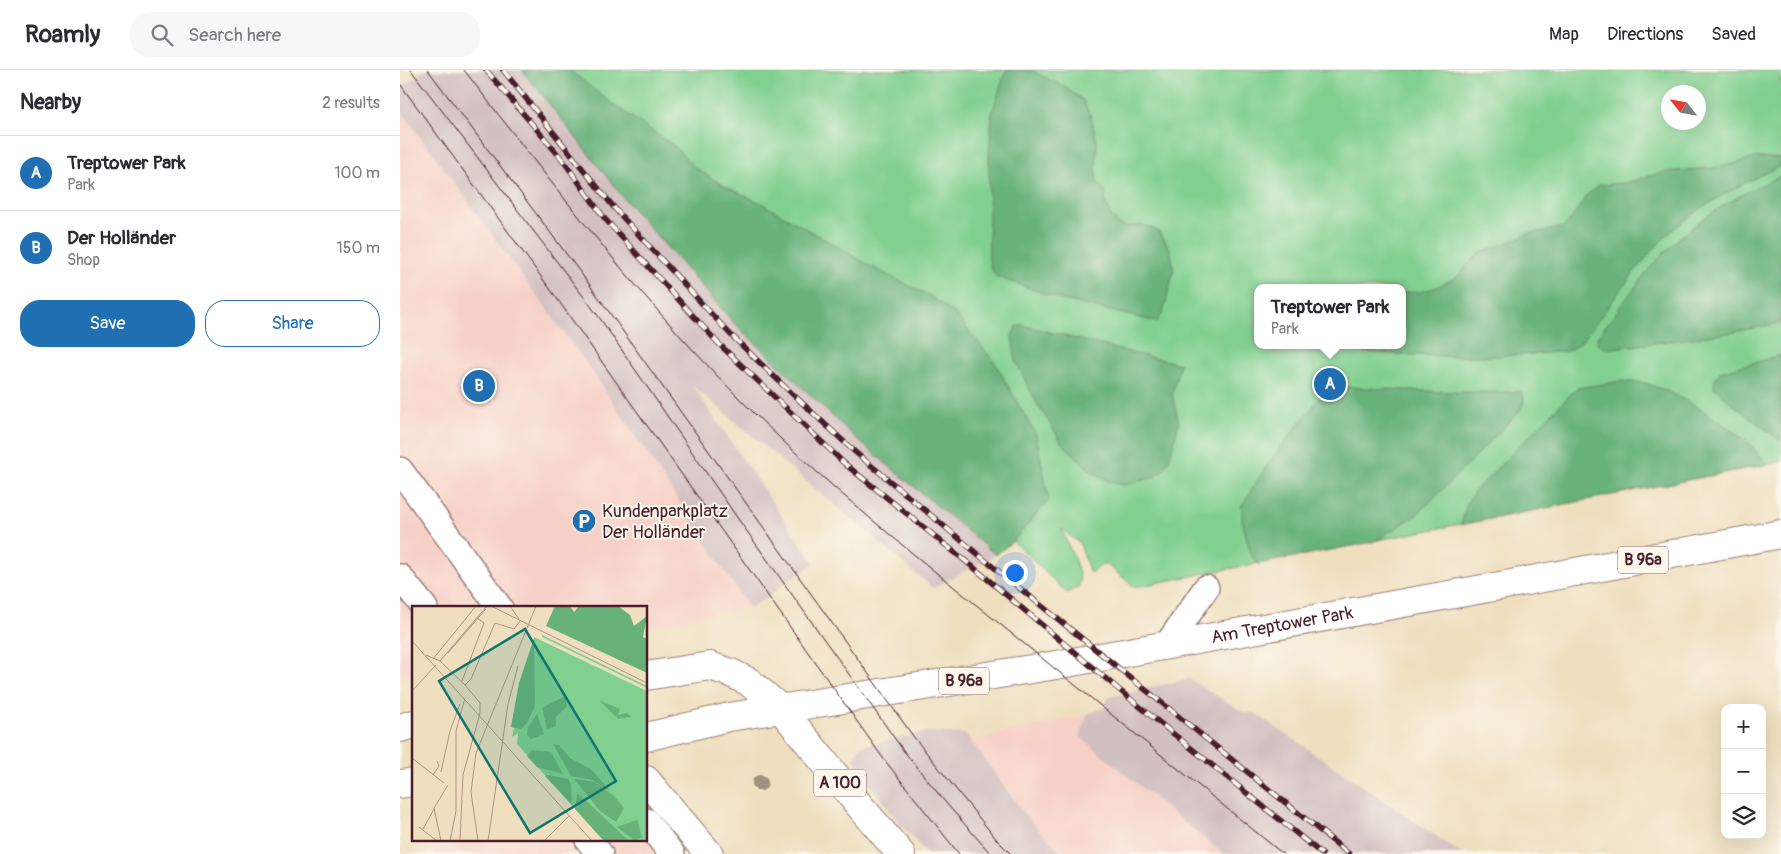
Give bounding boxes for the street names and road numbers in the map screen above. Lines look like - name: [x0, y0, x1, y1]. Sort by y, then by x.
- road number: B 96a: [1618, 546, 1668, 574]
- street label: Am Treptower Park: [1209, 601, 1355, 649]
- road number: B 96a: [939, 668, 989, 694]
- road number: A 100: [814, 770, 866, 796]

